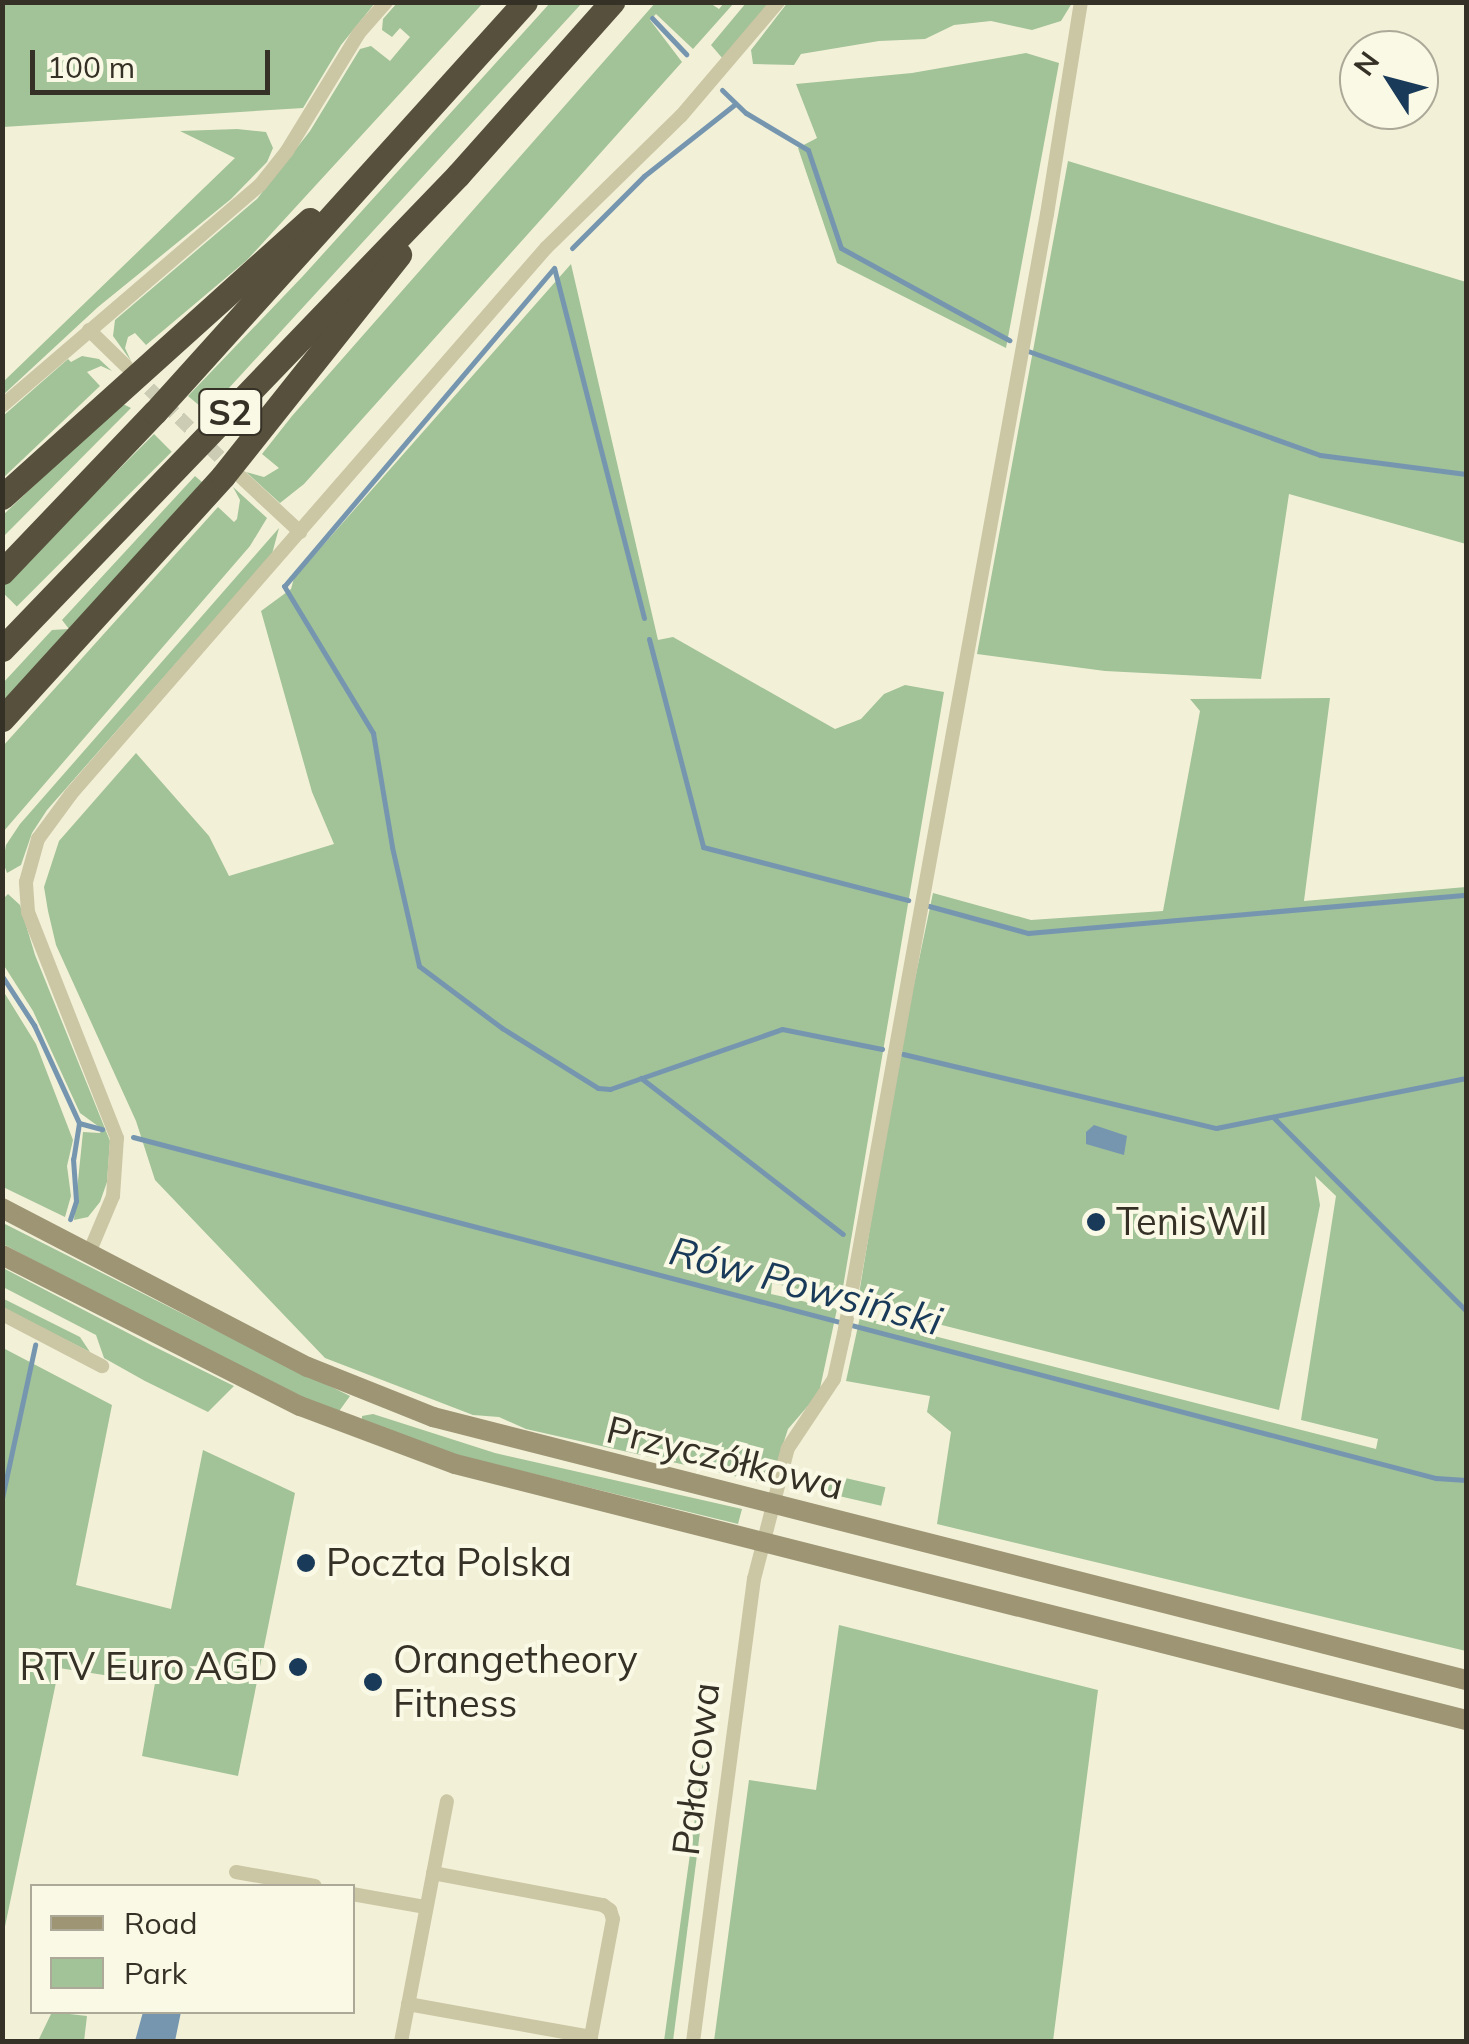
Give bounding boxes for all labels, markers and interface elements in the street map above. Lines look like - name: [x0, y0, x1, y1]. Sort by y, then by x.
- scale bar: [35, 30, 275, 92]
- north arrow: [1339, 30, 1439, 130]
- text: N: [1346, 44, 1386, 82]
- text: 100 m: [47, 48, 135, 86]
- road number: S2: [198, 382, 262, 442]
- place label: TenisWil: [1116, 1199, 1267, 1245]
- marker: TenisWil: [1085, 1211, 1107, 1233]
- water label: Rów Powsiński: [665, 1226, 947, 1344]
- street label: Przyczółkowa: [602, 1407, 848, 1509]
- place label: Poczta Polska: [326, 1540, 572, 1586]
- marker: Poczta Polska: [295, 1552, 317, 1574]
- place label: Orangetheory Fitness: [393, 1637, 638, 1726]
- place label: RTV Euro AGD: [20, 1644, 278, 1690]
- marker: RTV Euro AGD: [287, 1656, 309, 1678]
- marker: Orangetheory Fitness: [362, 1671, 384, 1693]
- street label: Pałacowa: [663, 1680, 729, 1858]
- legend: [30, 1884, 355, 2014]
- text: Road: [124, 1904, 198, 1942]
- text: Park: [124, 1954, 187, 1992]

